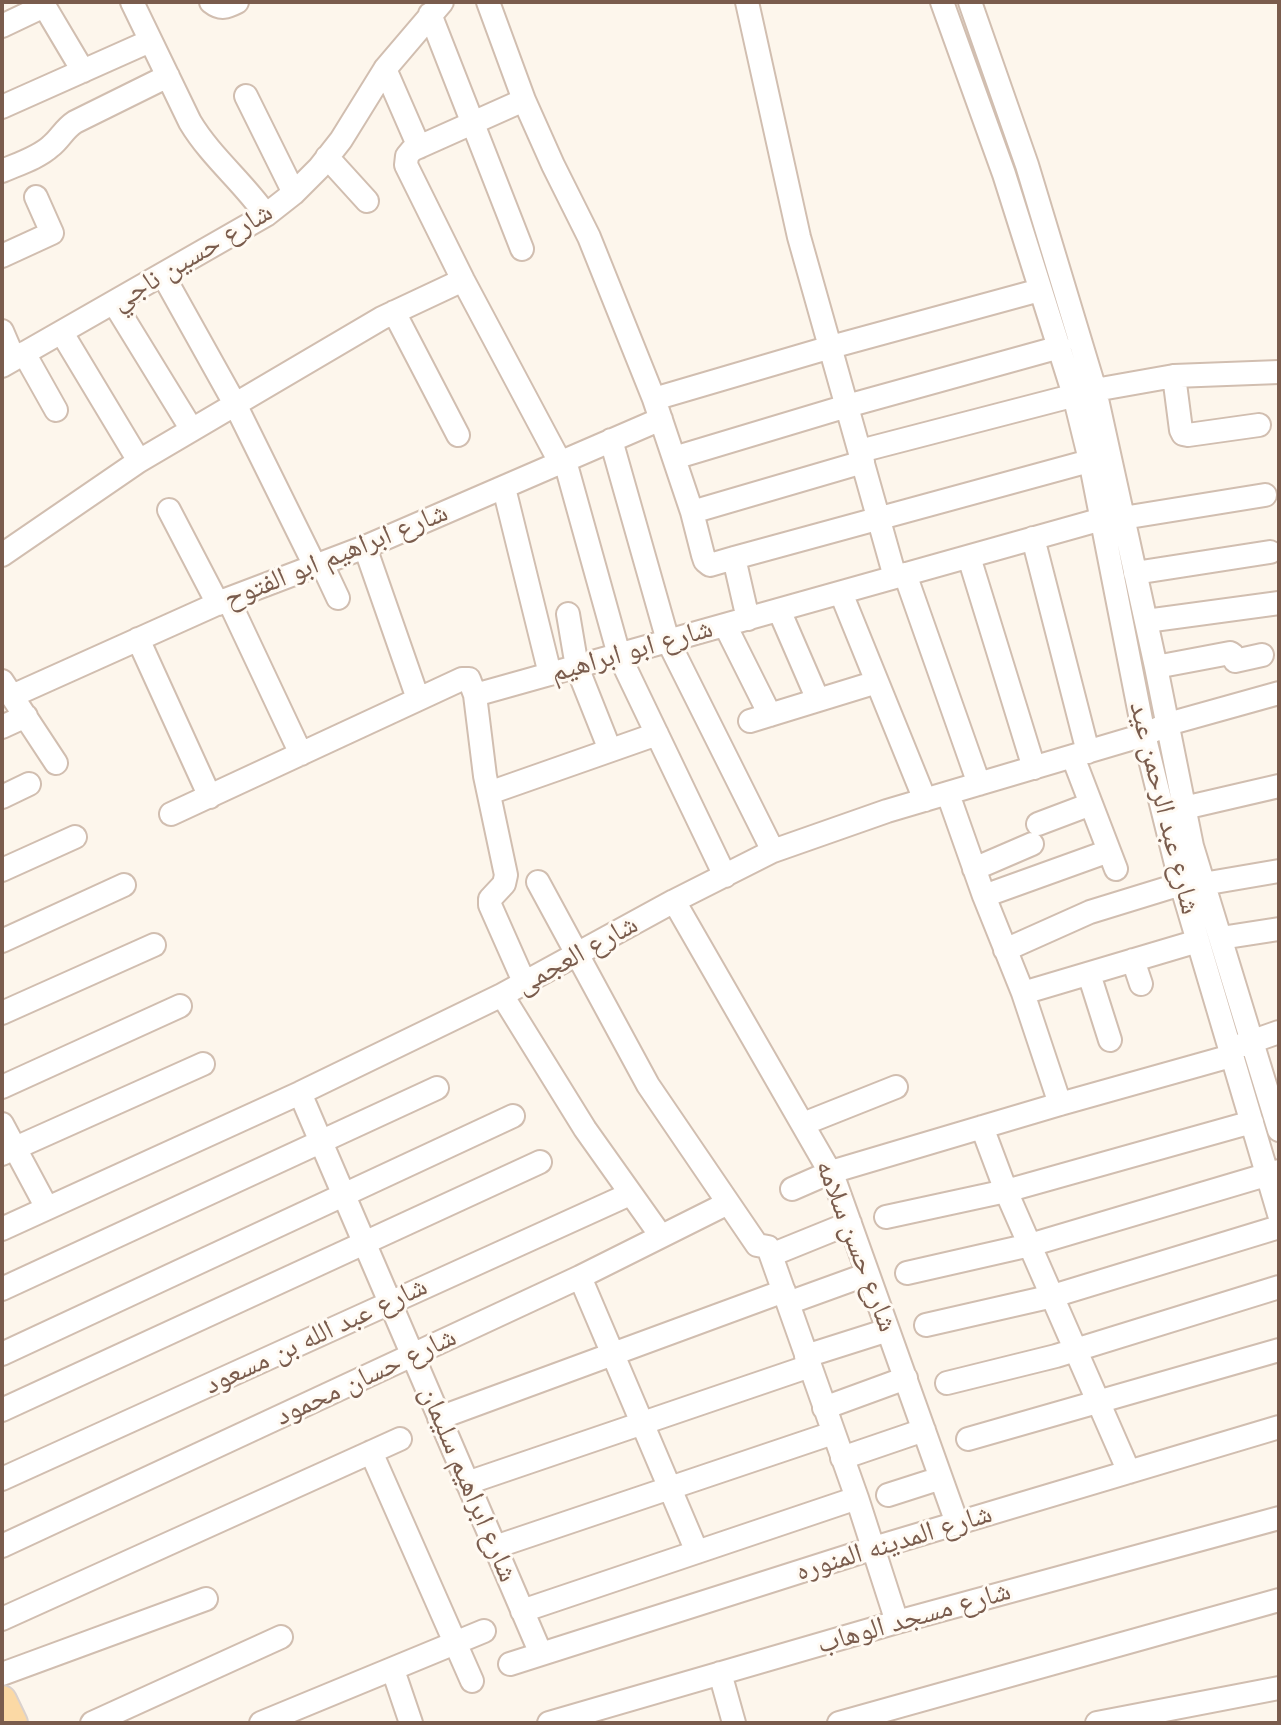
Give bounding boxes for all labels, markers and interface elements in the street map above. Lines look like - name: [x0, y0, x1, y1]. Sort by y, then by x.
- street label: شارع حسين ناجي: [105, 196, 279, 318]
- street label: شارع ابراهيم ابو الفتوح: [219, 496, 453, 616]
- street label: شارع ابو ابراهيم: [547, 612, 717, 690]
- street label: شارع عبد الرحمن عيد: [1121, 698, 1207, 918]
- street label: شارع العجمى: [510, 908, 644, 1002]
- street label: شارع حسن سلامه: [808, 1155, 904, 1337]
- street label: شارع عبد الله بن مسعود: [199, 1270, 433, 1402]
- street label: شارع حسان محمود: [270, 1320, 462, 1434]
- street label: شارع ابراهيم سليمان: [412, 1381, 524, 1587]
- street label: شارع المدينه المنوره: [792, 1497, 996, 1589]
- street label: شارع مسجد الوهاب: [813, 1574, 1015, 1662]

